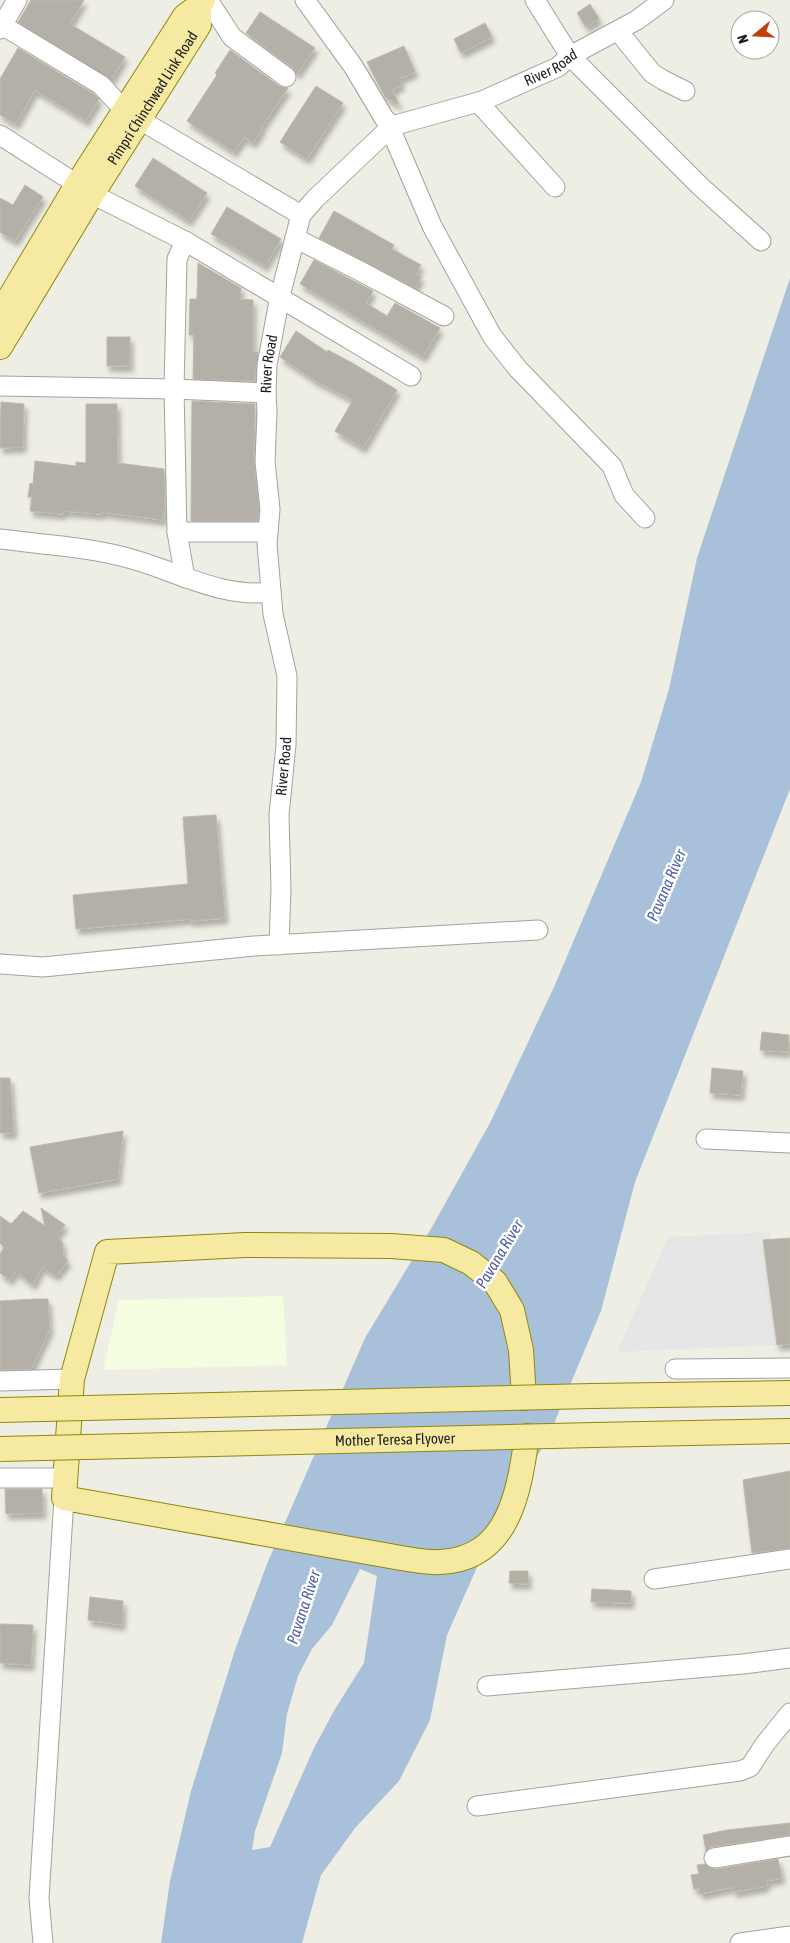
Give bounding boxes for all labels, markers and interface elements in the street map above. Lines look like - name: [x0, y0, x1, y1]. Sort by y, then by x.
- north arrow: [730, 10, 780, 60]
- street label: Pimpri Chinchwad Link Road: [104, 28, 201, 168]
- text: N: [734, 33, 752, 45]
- street label: River Road: [521, 45, 580, 89]
- street label: River Road: [257, 333, 281, 393]
- street label: River Road: [272, 737, 294, 796]
- water label: Pavana River: [643, 845, 690, 924]
- water label: Pavana River: [472, 1215, 527, 1291]
- street label: Mother Teresa Flyover: [335, 1429, 456, 1449]
- water label: Pavana River: [283, 1567, 324, 1646]

